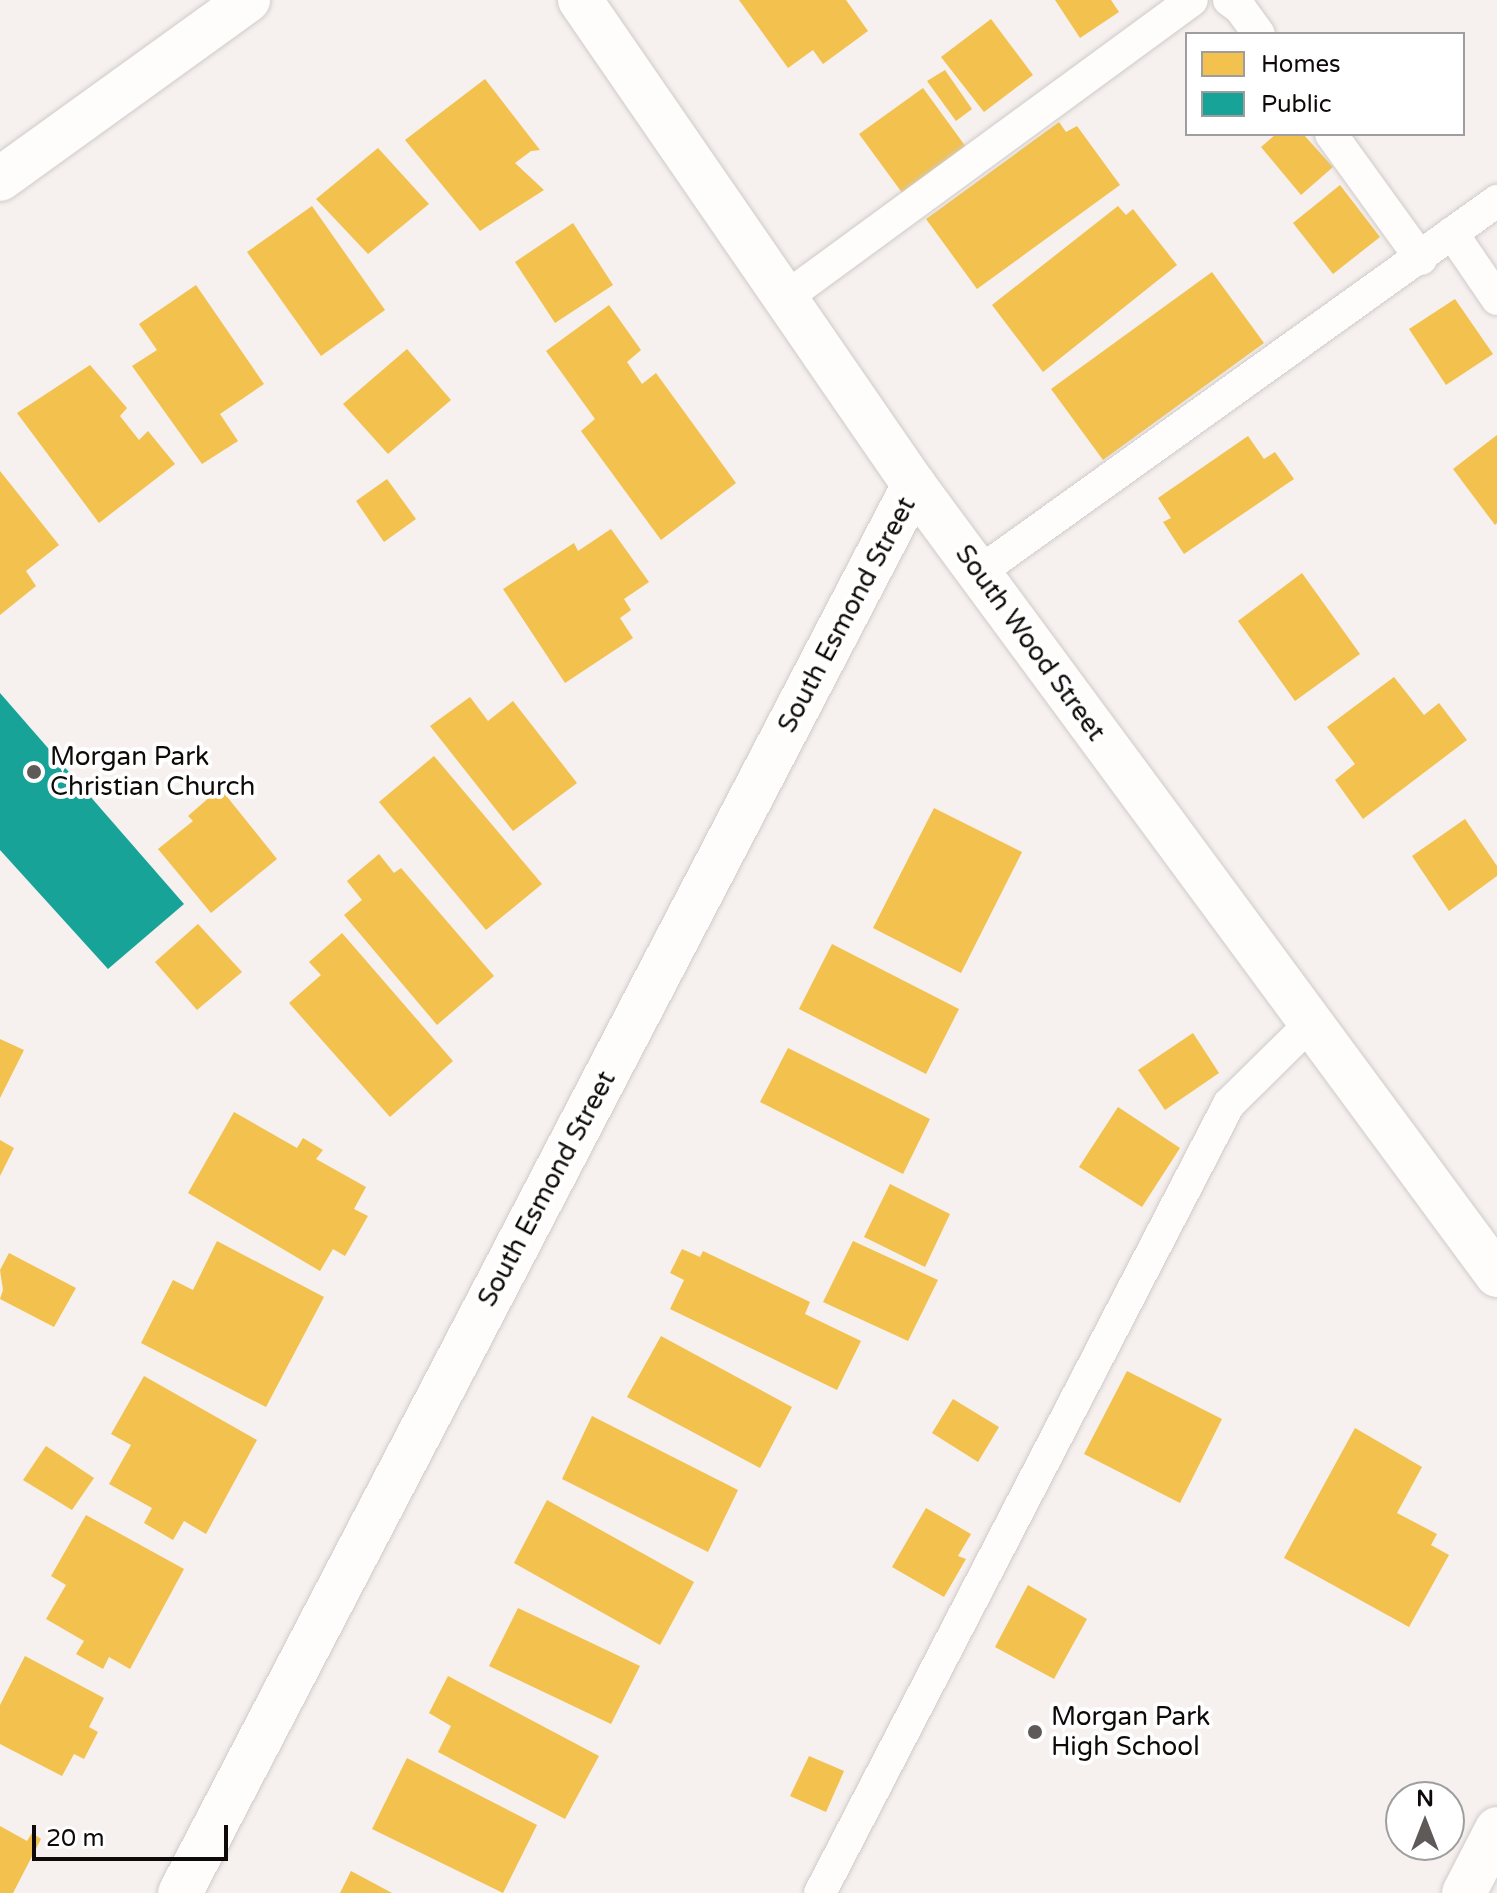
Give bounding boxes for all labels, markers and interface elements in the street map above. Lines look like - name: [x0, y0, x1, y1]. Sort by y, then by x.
- legend: [1185, 32, 1465, 136]
- text: Homes: [1261, 50, 1341, 79]
- text: Public: [1261, 90, 1331, 119]
- street label: South Esmond Street: [772, 492, 922, 738]
- street label: South Wood Street: [948, 539, 1112, 747]
- place label: Morgan Park Christian Church: [50, 741, 255, 802]
- marker: Morgan Park Christian Church: [25, 763, 43, 781]
- street label: South Esmond Street: [472, 1066, 622, 1312]
- place label: Morgan Park High School: [1051, 1701, 1210, 1762]
- marker: Morgan Park High School: [1026, 1723, 1044, 1741]
- north arrow: [1385, 1781, 1465, 1861]
- text: N: [1416, 1786, 1434, 1812]
- scale bar: [36, 1809, 232, 1859]
- text: 20 m: [46, 1824, 104, 1853]

